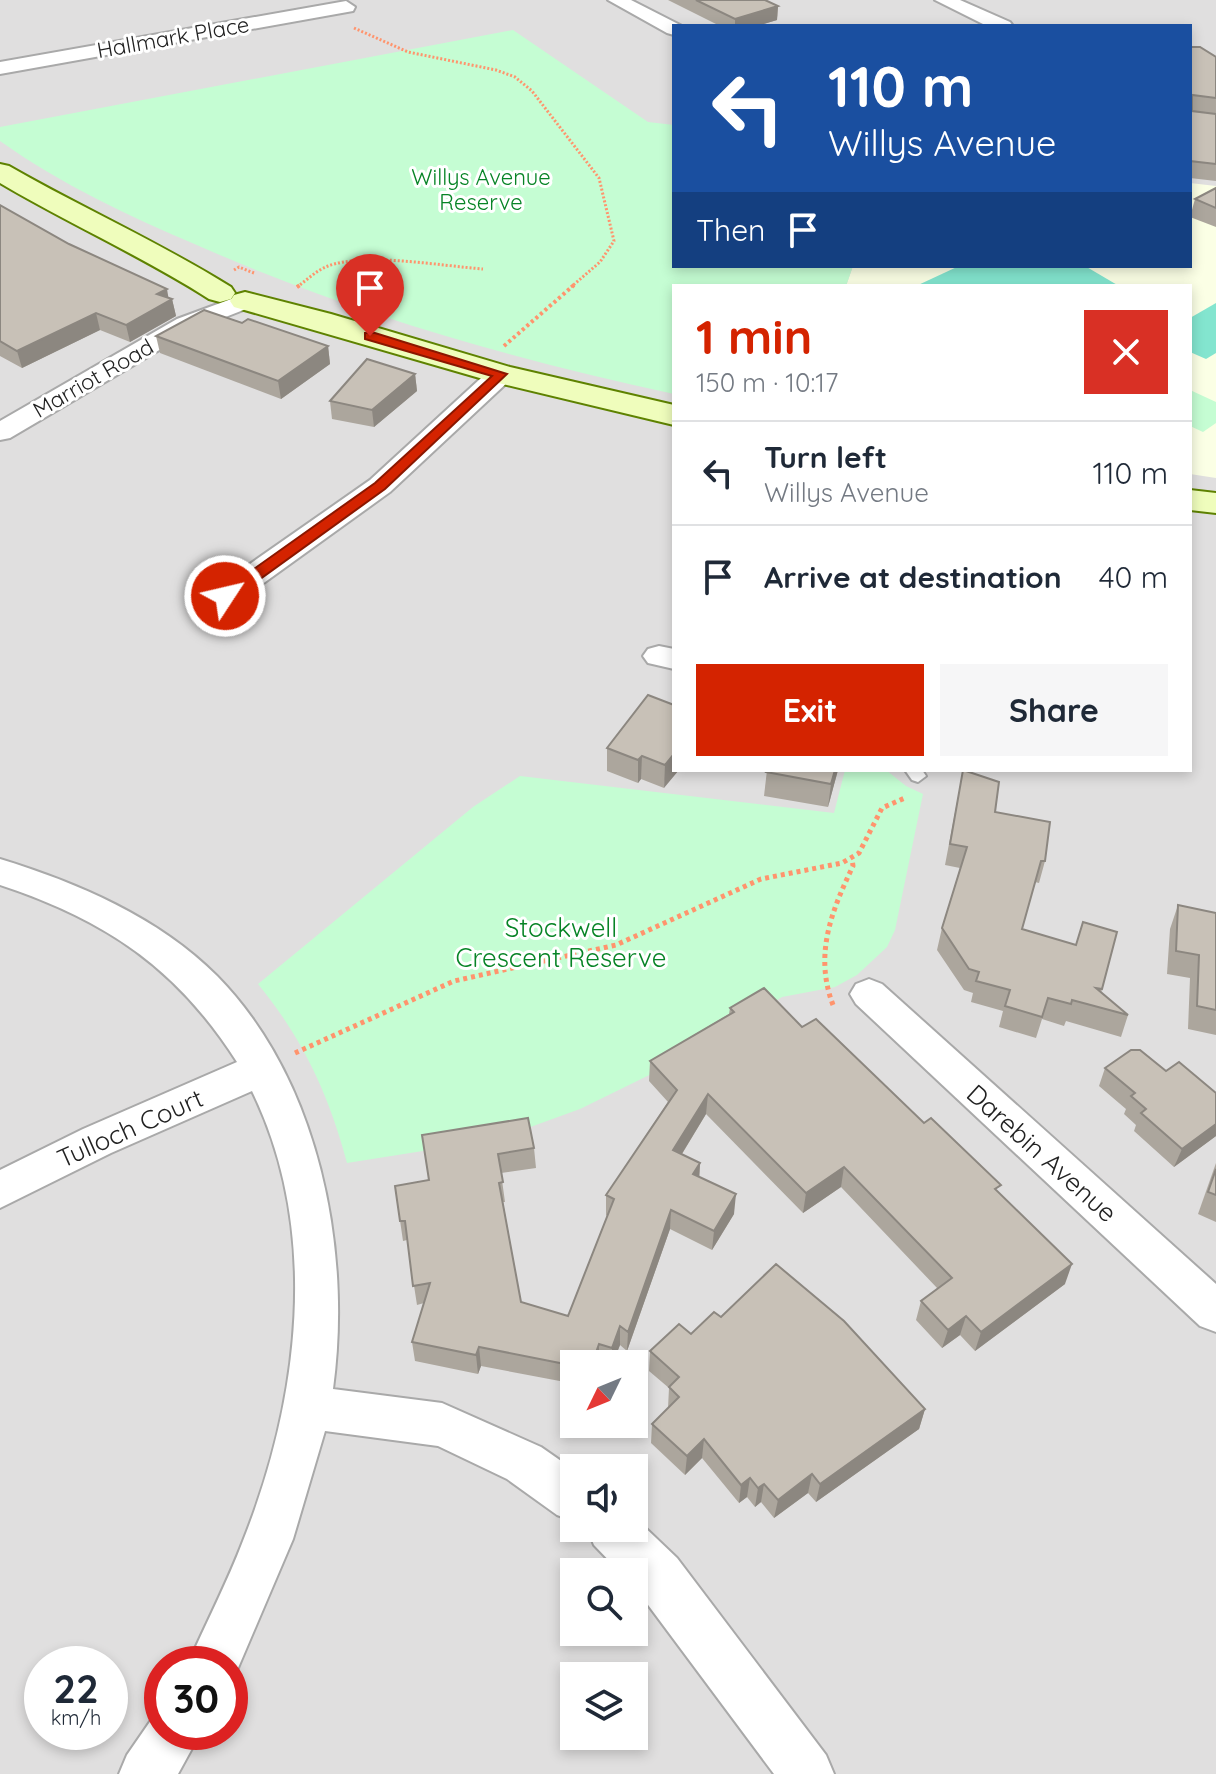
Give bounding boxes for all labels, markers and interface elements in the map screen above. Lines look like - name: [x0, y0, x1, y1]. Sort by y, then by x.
- street label: Hallmark Place: [95, 10, 251, 64]
- text: 110 m: [828, 51, 973, 121]
- icon: left: [696, 56, 800, 160]
- text: Willys Avenue: [828, 120, 1056, 165]
- park label: Willys Avenue Reserve: [411, 163, 551, 216]
- icon: arrive: [781, 208, 825, 252]
- text: Then: [696, 211, 765, 249]
- pin: [336, 254, 404, 336]
- icon: arrive: [348, 266, 392, 310]
- text: 1 min: [696, 306, 812, 366]
- button: close: [1084, 310, 1168, 394]
- street label: Marriot Road: [28, 332, 158, 424]
- text: 150 m · 10:17: [696, 366, 838, 399]
- text: Turn left: [764, 438, 887, 476]
- icon: left: [696, 451, 740, 495]
- text: 110 m: [1092, 454, 1168, 492]
- text: Willys Avenue: [764, 476, 929, 509]
- position arrow: [183, 554, 267, 638]
- icon: arrive: [696, 555, 740, 599]
- text: Arrive at destination: [764, 558, 1062, 596]
- text: 40 m: [1099, 558, 1168, 596]
- button: Exit: [696, 664, 924, 756]
- button: Share: [940, 664, 1168, 756]
- park label: Stockwell Crescent Reserve: [456, 911, 666, 974]
- street label: Darebin Avenue: [960, 1077, 1124, 1229]
- street label: Tulloch Court: [52, 1081, 208, 1175]
- north arrow: [560, 1350, 648, 1438]
- map controls: [560, 1350, 648, 1750]
- button: sound: [560, 1454, 648, 1542]
- button: search: [560, 1558, 648, 1646]
- speed limit sign: 30: [144, 1646, 248, 1750]
- button: layers: [560, 1662, 648, 1750]
- text: 22: [53, 1663, 99, 1713]
- text: km/h: [51, 1705, 101, 1730]

